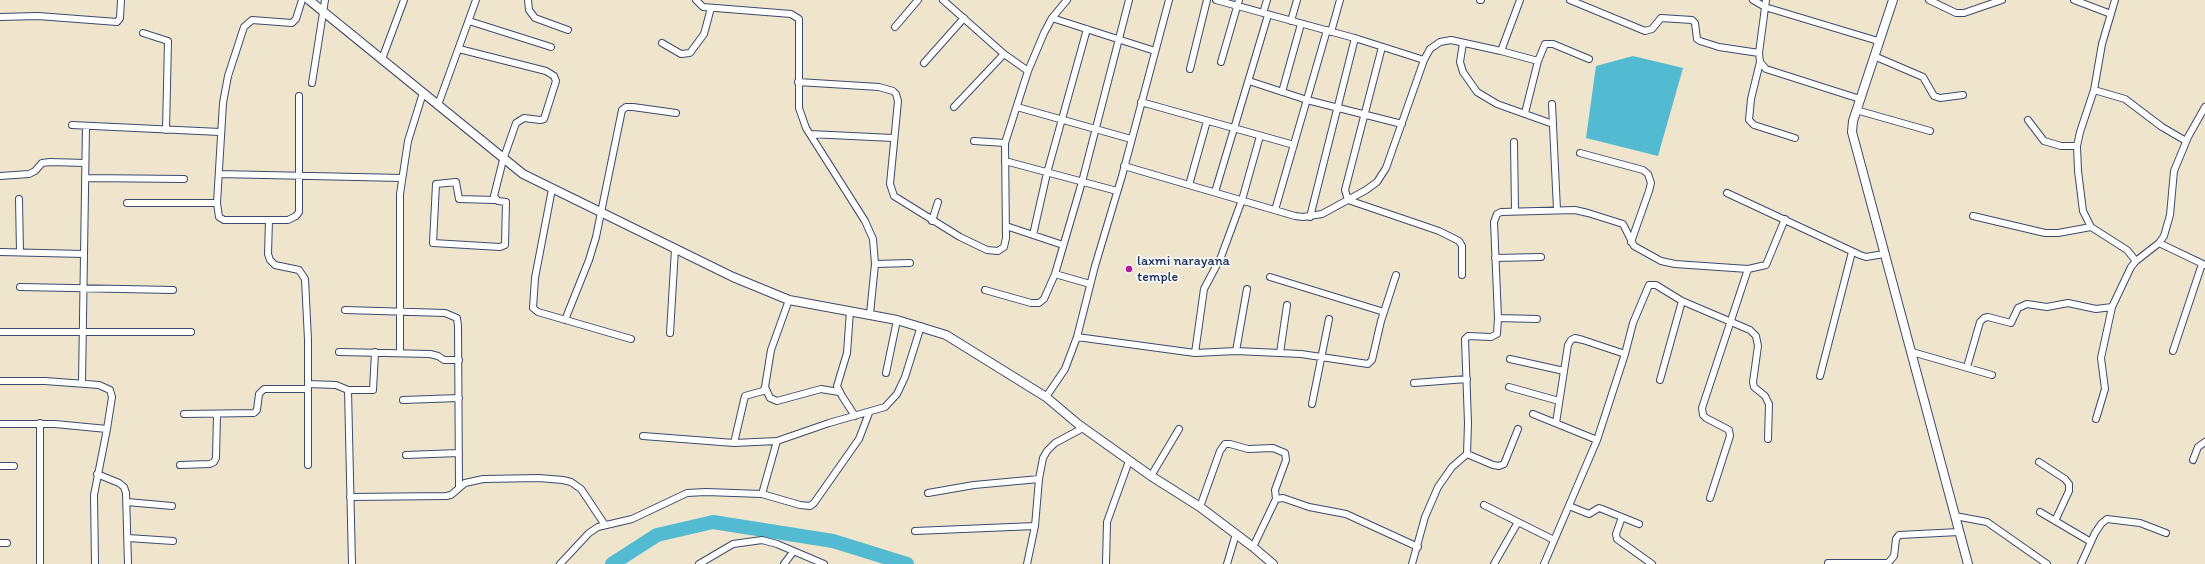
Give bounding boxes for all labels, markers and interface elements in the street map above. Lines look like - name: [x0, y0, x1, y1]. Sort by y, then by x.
- place label: laxmi narayana temple: [1137, 253, 1230, 286]
- marker: laxmi narayana temple: [1124, 264, 1134, 274]

